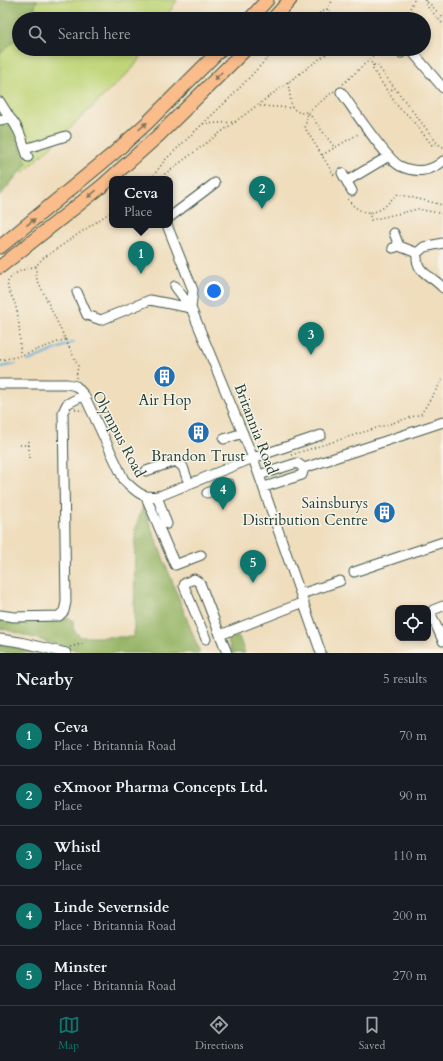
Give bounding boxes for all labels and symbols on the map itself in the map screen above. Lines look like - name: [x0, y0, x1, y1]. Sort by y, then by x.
- one-way arrow: [213, 72, 223, 81]
- one-way arrow: [137, 122, 148, 131]
- pin: 2: [249, 176, 275, 209]
- one-way arrow: [87, 189, 98, 198]
- one-way arrow: [25, 218, 36, 227]
- pin: 1: [128, 241, 154, 274]
- your location: [204, 281, 224, 301]
- pin: 3: [298, 322, 324, 355]
- building icon: Air Hop: [152, 364, 178, 390]
- street label: Britannia Road: [229, 381, 283, 477]
- street label: Olympus Road: [88, 387, 150, 481]
- place label: Air Hop: [138, 390, 192, 410]
- building icon: Brandon Trust: [185, 420, 211, 446]
- place label: Brandon Trust: [151, 446, 245, 466]
- pin: 4: [210, 477, 236, 510]
- place label: Sainsburys Distribution Centre: [242, 493, 368, 530]
- building icon: Sainsburys Distribution Centre: [371, 499, 397, 525]
- pin: 5: [240, 550, 266, 583]

